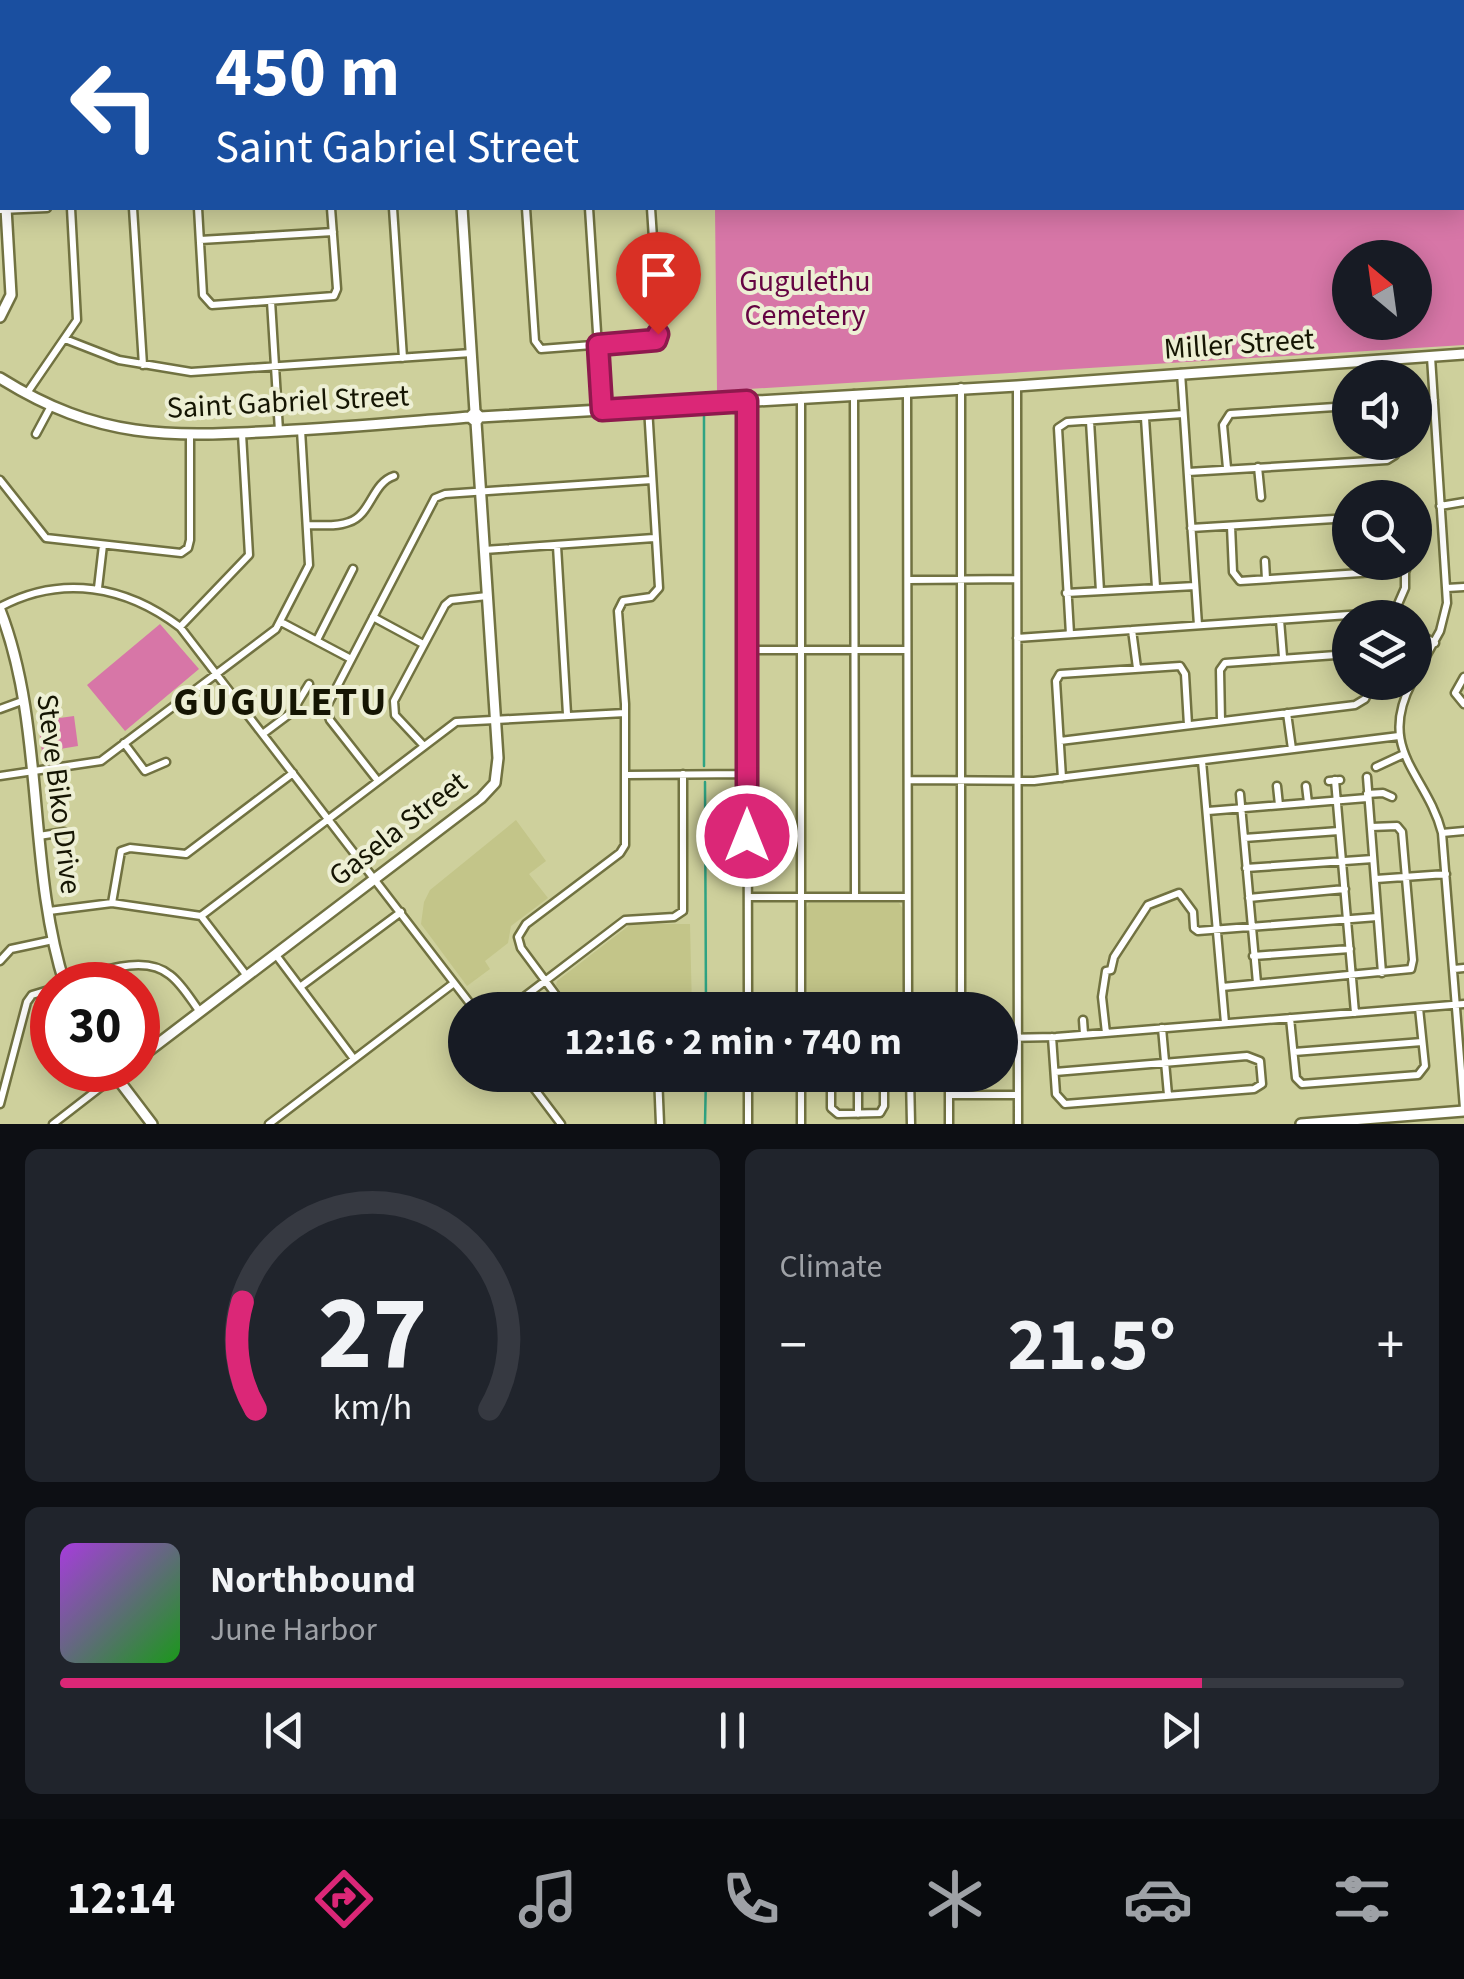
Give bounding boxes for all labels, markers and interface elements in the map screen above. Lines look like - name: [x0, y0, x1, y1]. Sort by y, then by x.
- text: 450 m: [215, 23, 400, 123]
- icon: left: [50, 40, 180, 170]
- text: Saint Gabriel Street: [215, 116, 579, 180]
- pin: [616, 232, 701, 335]
- north arrow: [1332, 240, 1432, 340]
- map controls: [1332, 240, 1432, 700]
- icon: arrive: [631, 247, 686, 302]
- park label: Gugulethu Cemetery: [739, 260, 871, 337]
- street label: Miller Street: [1162, 317, 1316, 371]
- button: sound: [1332, 360, 1432, 460]
- street label: Saint Gabriel Street: [166, 374, 410, 430]
- button: search: [1332, 480, 1432, 580]
- button: layers: [1332, 600, 1432, 700]
- district label: GUGULETU: [173, 674, 389, 731]
- street label: Steve Biko Drive: [25, 691, 93, 897]
- street label: Gasela Street: [320, 761, 476, 897]
- position arrow: [695, 784, 799, 888]
- speed limit sign: 30: [30, 962, 160, 1092]
- text: 12:16 · 2 min · 740 m: [564, 1015, 902, 1069]
- text: Climate: [780, 1244, 882, 1290]
- text: 27: [317, 1261, 427, 1409]
- text: 21.5°: [1007, 1292, 1176, 1399]
- text: −: [780, 1307, 807, 1385]
- text: +: [1377, 1307, 1404, 1385]
- text: km/h: [333, 1382, 412, 1433]
- text: Northbound: [210, 1553, 416, 1607]
- text: June Harbor: [210, 1607, 377, 1653]
- icon: previous: [257, 1703, 312, 1758]
- icon: pause: [705, 1703, 760, 1758]
- icon: next: [1153, 1703, 1208, 1758]
- icon: directions: [309, 1864, 379, 1934]
- icon: music: [513, 1864, 583, 1934]
- icon: phone: [716, 1864, 786, 1934]
- icon: climate: [920, 1864, 990, 1934]
- icon: car: [1123, 1864, 1193, 1934]
- icon: filters: [1327, 1864, 1397, 1934]
- text: 12:14: [67, 1867, 175, 1931]

